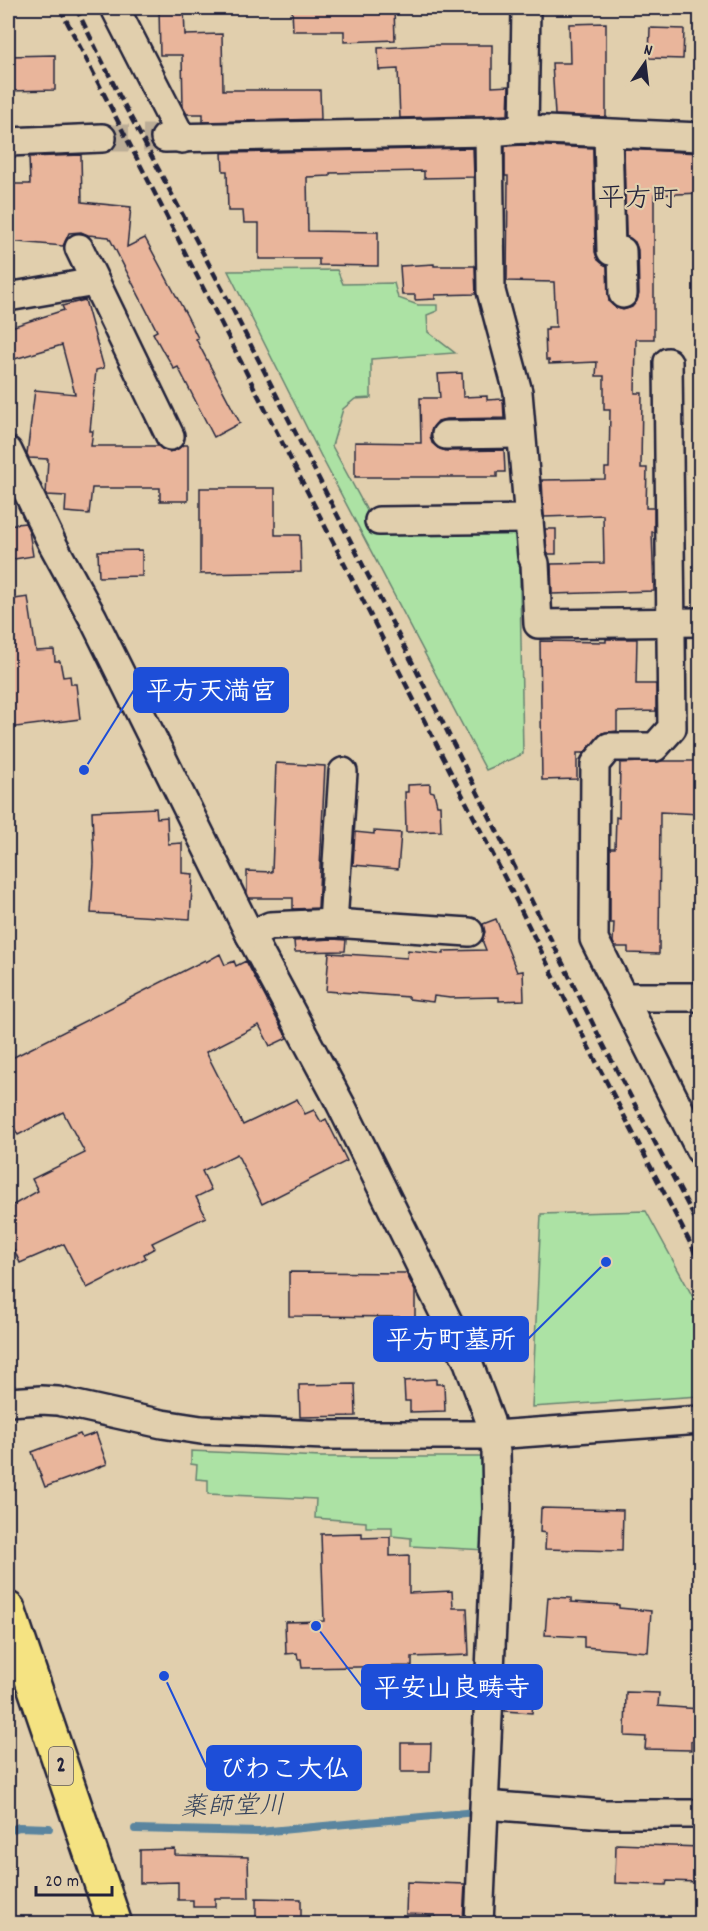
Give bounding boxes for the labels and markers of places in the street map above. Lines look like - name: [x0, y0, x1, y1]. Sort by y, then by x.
- callout: 平方天満宮: [134, 668, 288, 712]
- callout: 平方町墓所: [374, 1317, 528, 1361]
- callout: 平安山良畴寺: [362, 1665, 542, 1709]
- callout: びわこ大仏: [207, 1746, 361, 1790]

